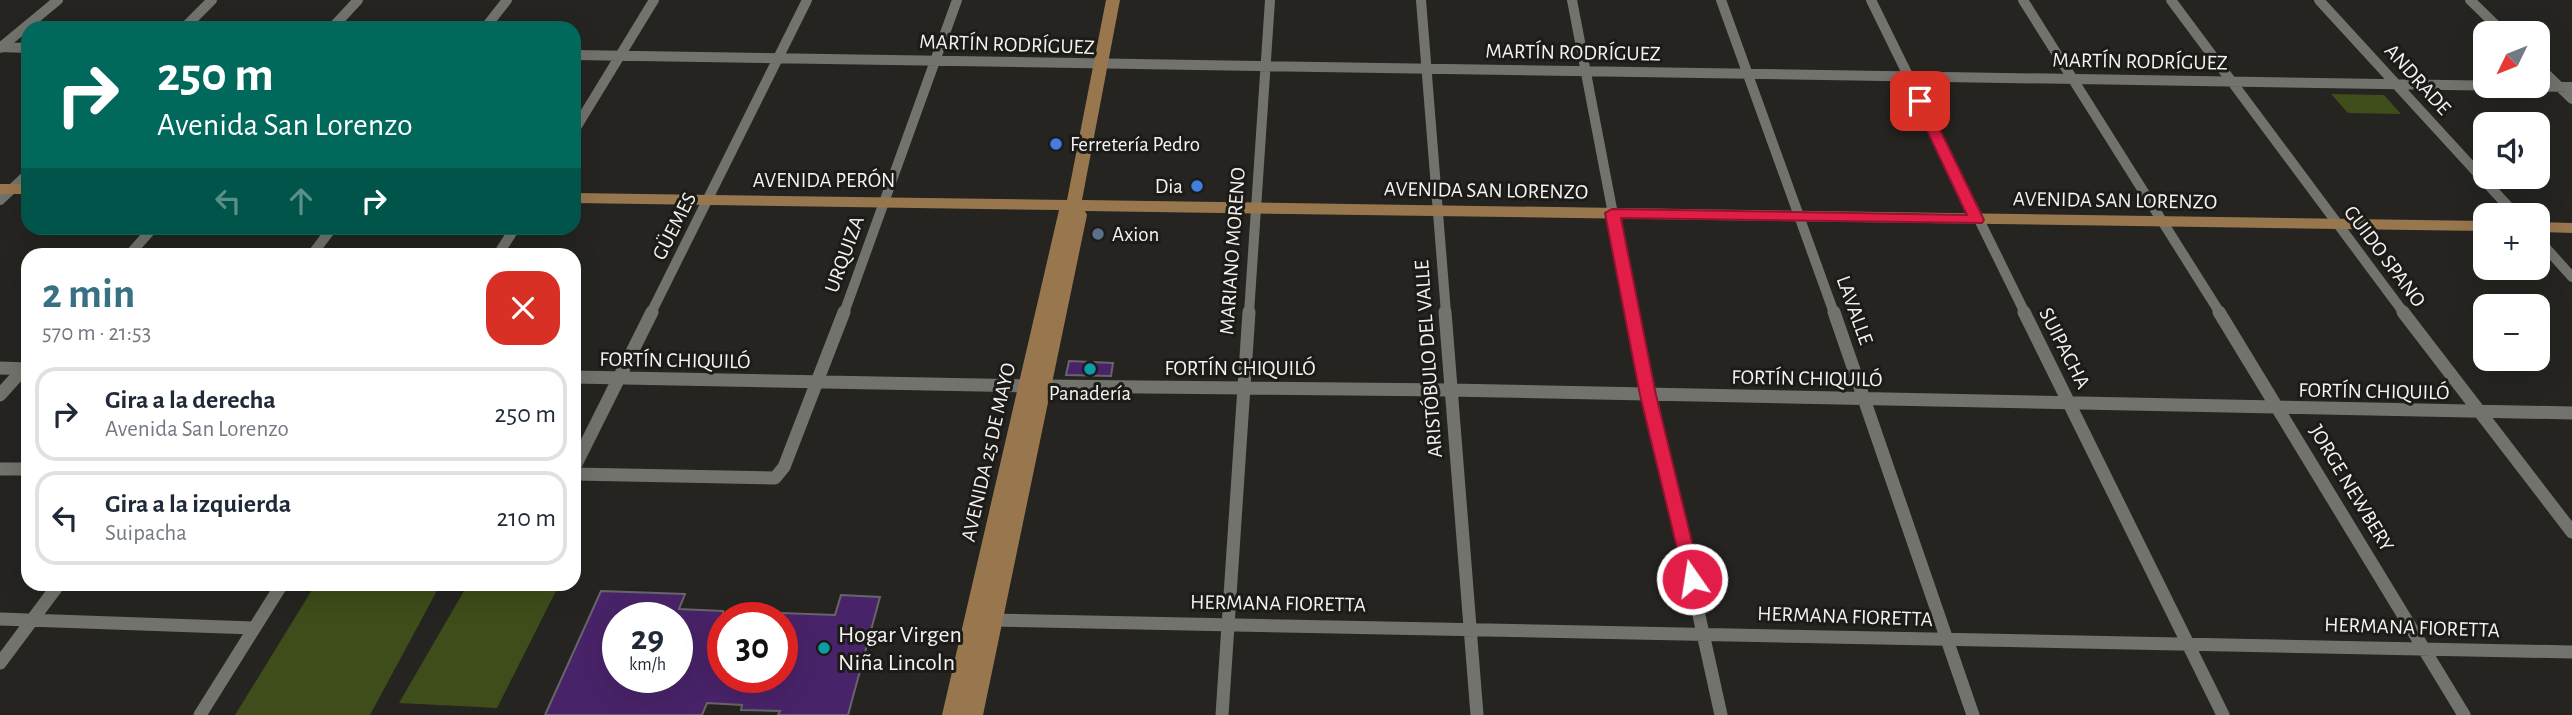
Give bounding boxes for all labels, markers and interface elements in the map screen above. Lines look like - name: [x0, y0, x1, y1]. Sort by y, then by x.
- north arrow: [2473, 21, 2550, 98]
- map controls: [2473, 21, 2550, 371]
- street label: MARTÍN RODRÍGUEZ: [919, 29, 1095, 58]
- street label: MARTÍN RODRÍGUEZ: [1485, 38, 1661, 65]
- street label: ANDRADE: [2381, 40, 2455, 119]
- street label: MARTÍN RODRÍGUEZ: [2052, 47, 2228, 74]
- icon: right: [42, 49, 133, 140]
- text: 250 m: [157, 51, 274, 100]
- pin: [1890, 71, 1950, 131]
- icon: arrive: [1901, 82, 1939, 120]
- text: Avenida San Lorenzo: [157, 109, 413, 141]
- button: sound: [2473, 112, 2550, 189]
- place label: Ferretería Pedro: [1070, 134, 1200, 155]
- marker: Ferretería Pedro: [1048, 136, 1064, 152]
- street label: MARIANO MORENO: [1216, 167, 1249, 336]
- street label: AVENIDA PERÓN: [753, 168, 895, 191]
- place label: Dia: [1155, 176, 1183, 197]
- marker: Dia: [1189, 178, 1205, 194]
- street label: AVENIDA SAN LORENZO: [1384, 178, 1588, 203]
- icon: left: [209, 182, 247, 220]
- icon: ahead: [282, 182, 320, 220]
- icon: right: [355, 182, 393, 220]
- street label: AVENIDA SAN LORENZO: [2013, 188, 2217, 213]
- street label: GÜEMES: [648, 189, 700, 263]
- street label: GUIDO SPANO: [2340, 202, 2429, 311]
- button: +: [2473, 203, 2550, 280]
- street label: URQUIZA: [821, 213, 868, 295]
- place label: Axion: [1112, 224, 1159, 245]
- marker: Axion: [1090, 226, 1106, 242]
- street label: ARISTÓBULO DEL VALLE: [1409, 259, 1446, 459]
- button: close: [486, 271, 560, 345]
- text: 2 min: [42, 273, 135, 315]
- street label: LAVALLE: [1832, 273, 1877, 347]
- button: −: [2473, 294, 2550, 371]
- street label: SUIPACHA: [2035, 304, 2094, 392]
- text: 570 m · 21:53: [42, 322, 151, 345]
- street label: FORTÍN CHIQUILÓ: [599, 347, 751, 372]
- street label: FORTÍN CHIQUILÓ: [1164, 356, 1316, 379]
- street label: AVENIDA 25 DE MAYO: [958, 361, 1019, 544]
- marker: Panadería: [1082, 361, 1098, 377]
- street label: FORTÍN CHIQUILÓ: [1731, 365, 1883, 390]
- street label: FORTÍN CHIQUILÓ: [2298, 378, 2450, 403]
- place label: Panadería: [1049, 383, 1132, 404]
- text: Gira a la derecha: [105, 387, 276, 413]
- icon: right: [46, 395, 84, 433]
- text: 250 m: [494, 401, 556, 427]
- text: Avenida San Lorenzo: [105, 418, 289, 441]
- street label: JORGE NEWBERY: [2306, 421, 2398, 555]
- text: Gira a la izquierda: [105, 491, 291, 517]
- icon: left: [46, 499, 84, 537]
- text: 210 m: [496, 505, 556, 531]
- text: Suipacha: [105, 522, 187, 545]
- position arrow: [1655, 542, 1729, 616]
- street label: HERMANA FIORETTA: [1190, 591, 1366, 616]
- speed limit sign: 30: [707, 602, 798, 693]
- street label: HERMANA FIORETTA: [1757, 603, 1933, 630]
- street label: HERMANA FIORETTA: [2324, 614, 2500, 641]
- text: 29: [631, 621, 664, 656]
- place label: Hogar Virgen Niña Lincoln: [838, 623, 962, 675]
- marker: Hogar Virgen Niña Lincoln: [816, 640, 832, 656]
- text: km/h: [629, 656, 666, 674]

